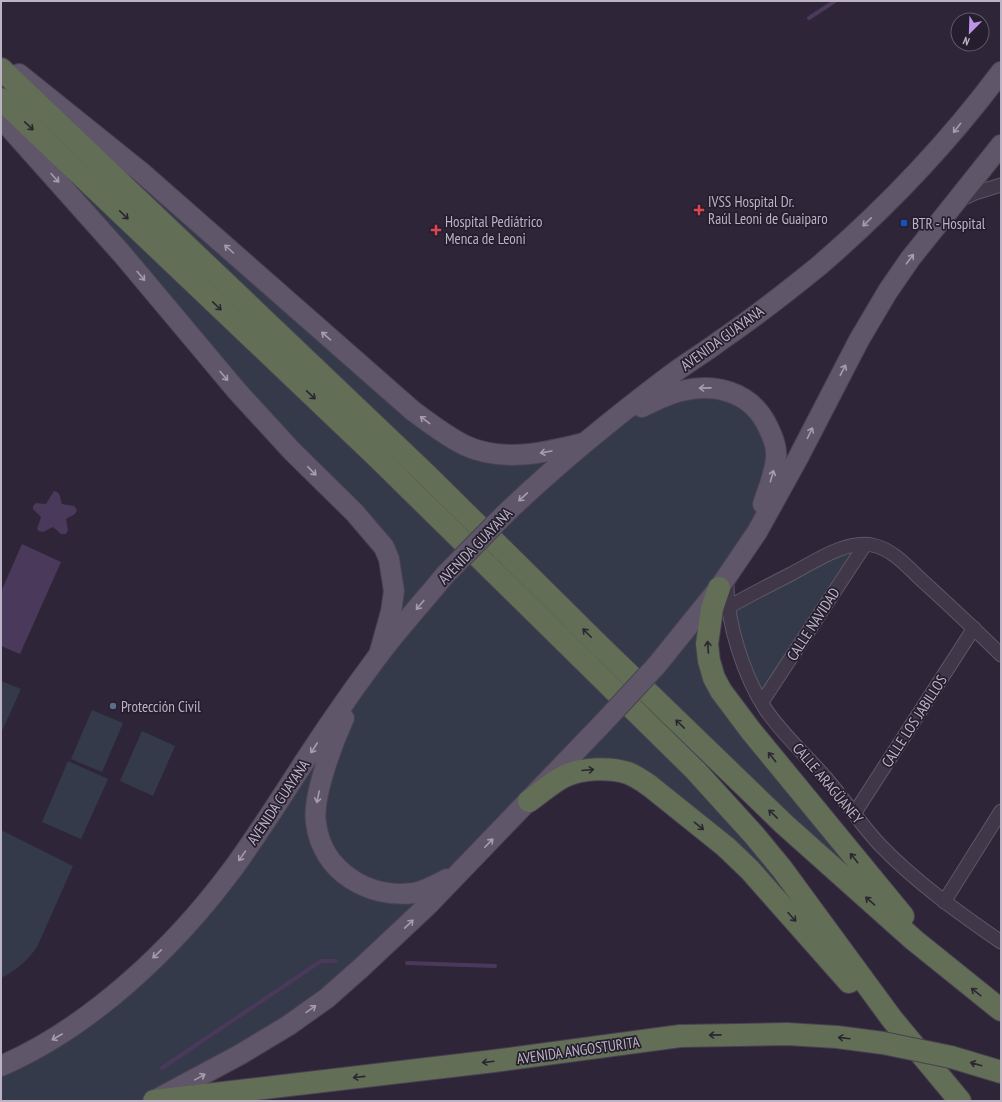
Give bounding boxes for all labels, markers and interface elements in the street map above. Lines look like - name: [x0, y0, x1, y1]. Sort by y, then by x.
- north arrow: [950, 12, 990, 52]
- text: N: [961, 34, 972, 49]
- one-way arrow: [24, 121, 34, 131]
- one-way arrow: [952, 123, 961, 134]
- one-way arrow: [50, 173, 59, 184]
- place label: IVSS Hospital Dr. Raúl Leoni de Guaiparo: [708, 192, 828, 228]
- marker: IVSS Hospital Dr. Raúl Leoni de Guaiparo: [693, 204, 705, 216]
- one-way arrow: [119, 210, 129, 220]
- place label: Hospital Pediátrico Menca de Leoni: [445, 212, 543, 248]
- place label: BTR - Hospital: [912, 214, 986, 233]
- one-way arrow: [862, 217, 872, 227]
- marker: BTR - Hospital: [899, 218, 909, 228]
- marker: Hospital Pediátrico Menca de Leoni: [430, 224, 442, 236]
- one-way arrow: [224, 244, 234, 254]
- one-way arrow: [906, 254, 915, 265]
- one-way arrow: [136, 271, 145, 281]
- one-way arrow: [212, 301, 222, 310]
- street label: AVENIDA GUAYANA: [677, 301, 768, 375]
- one-way arrow: [321, 331, 331, 340]
- one-way arrow: [840, 364, 847, 376]
- one-way arrow: [219, 370, 228, 380]
- one-way arrow: [699, 384, 712, 392]
- one-way arrow: [306, 391, 316, 400]
- one-way arrow: [419, 416, 430, 424]
- one-way arrow: [807, 428, 815, 440]
- one-way arrow: [540, 448, 553, 456]
- one-way arrow: [307, 466, 317, 476]
- one-way arrow: [769, 470, 776, 483]
- one-way arrow: [518, 492, 528, 501]
- street label: AVENIDA GUAYANA: [434, 503, 517, 588]
- street label: CALLE NAVIDAD: [782, 584, 844, 664]
- one-way arrow: [416, 600, 425, 611]
- one-way arrow: [582, 628, 592, 638]
- one-way arrow: [704, 641, 712, 654]
- street label: CALLE LOS JABILLOS: [877, 671, 951, 771]
- place label: Protección Civil: [121, 697, 201, 716]
- marker: Protección Civil: [108, 701, 118, 711]
- one-way arrow: [675, 719, 685, 729]
- street label: CALLE ARAGÜANEY: [789, 739, 867, 827]
- one-way arrow: [310, 742, 318, 753]
- one-way arrow: [768, 751, 776, 762]
- street label: AVENIDA GUAYANA: [243, 755, 314, 848]
- one-way arrow: [581, 767, 594, 774]
- one-way arrow: [313, 790, 321, 803]
- one-way arrow: [768, 809, 778, 819]
- one-way arrow: [694, 822, 705, 831]
- one-way arrow: [484, 838, 494, 848]
- one-way arrow: [238, 850, 246, 861]
- one-way arrow: [850, 852, 859, 863]
- one-way arrow: [864, 897, 875, 906]
- one-way arrow: [787, 912, 797, 922]
- one-way arrow: [404, 919, 414, 929]
- one-way arrow: [152, 950, 162, 959]
- one-way arrow: [971, 987, 982, 996]
- one-way arrow: [305, 1005, 316, 1013]
- one-way arrow: [709, 1031, 722, 1039]
- street label: AVENIDA ANGOSTURITA: [515, 1032, 642, 1068]
- one-way arrow: [51, 1033, 63, 1041]
- one-way arrow: [838, 1034, 851, 1042]
- one-way arrow: [482, 1058, 495, 1066]
- one-way arrow: [970, 1060, 983, 1067]
- one-way arrow: [194, 1072, 206, 1080]
- one-way arrow: [353, 1073, 366, 1081]

